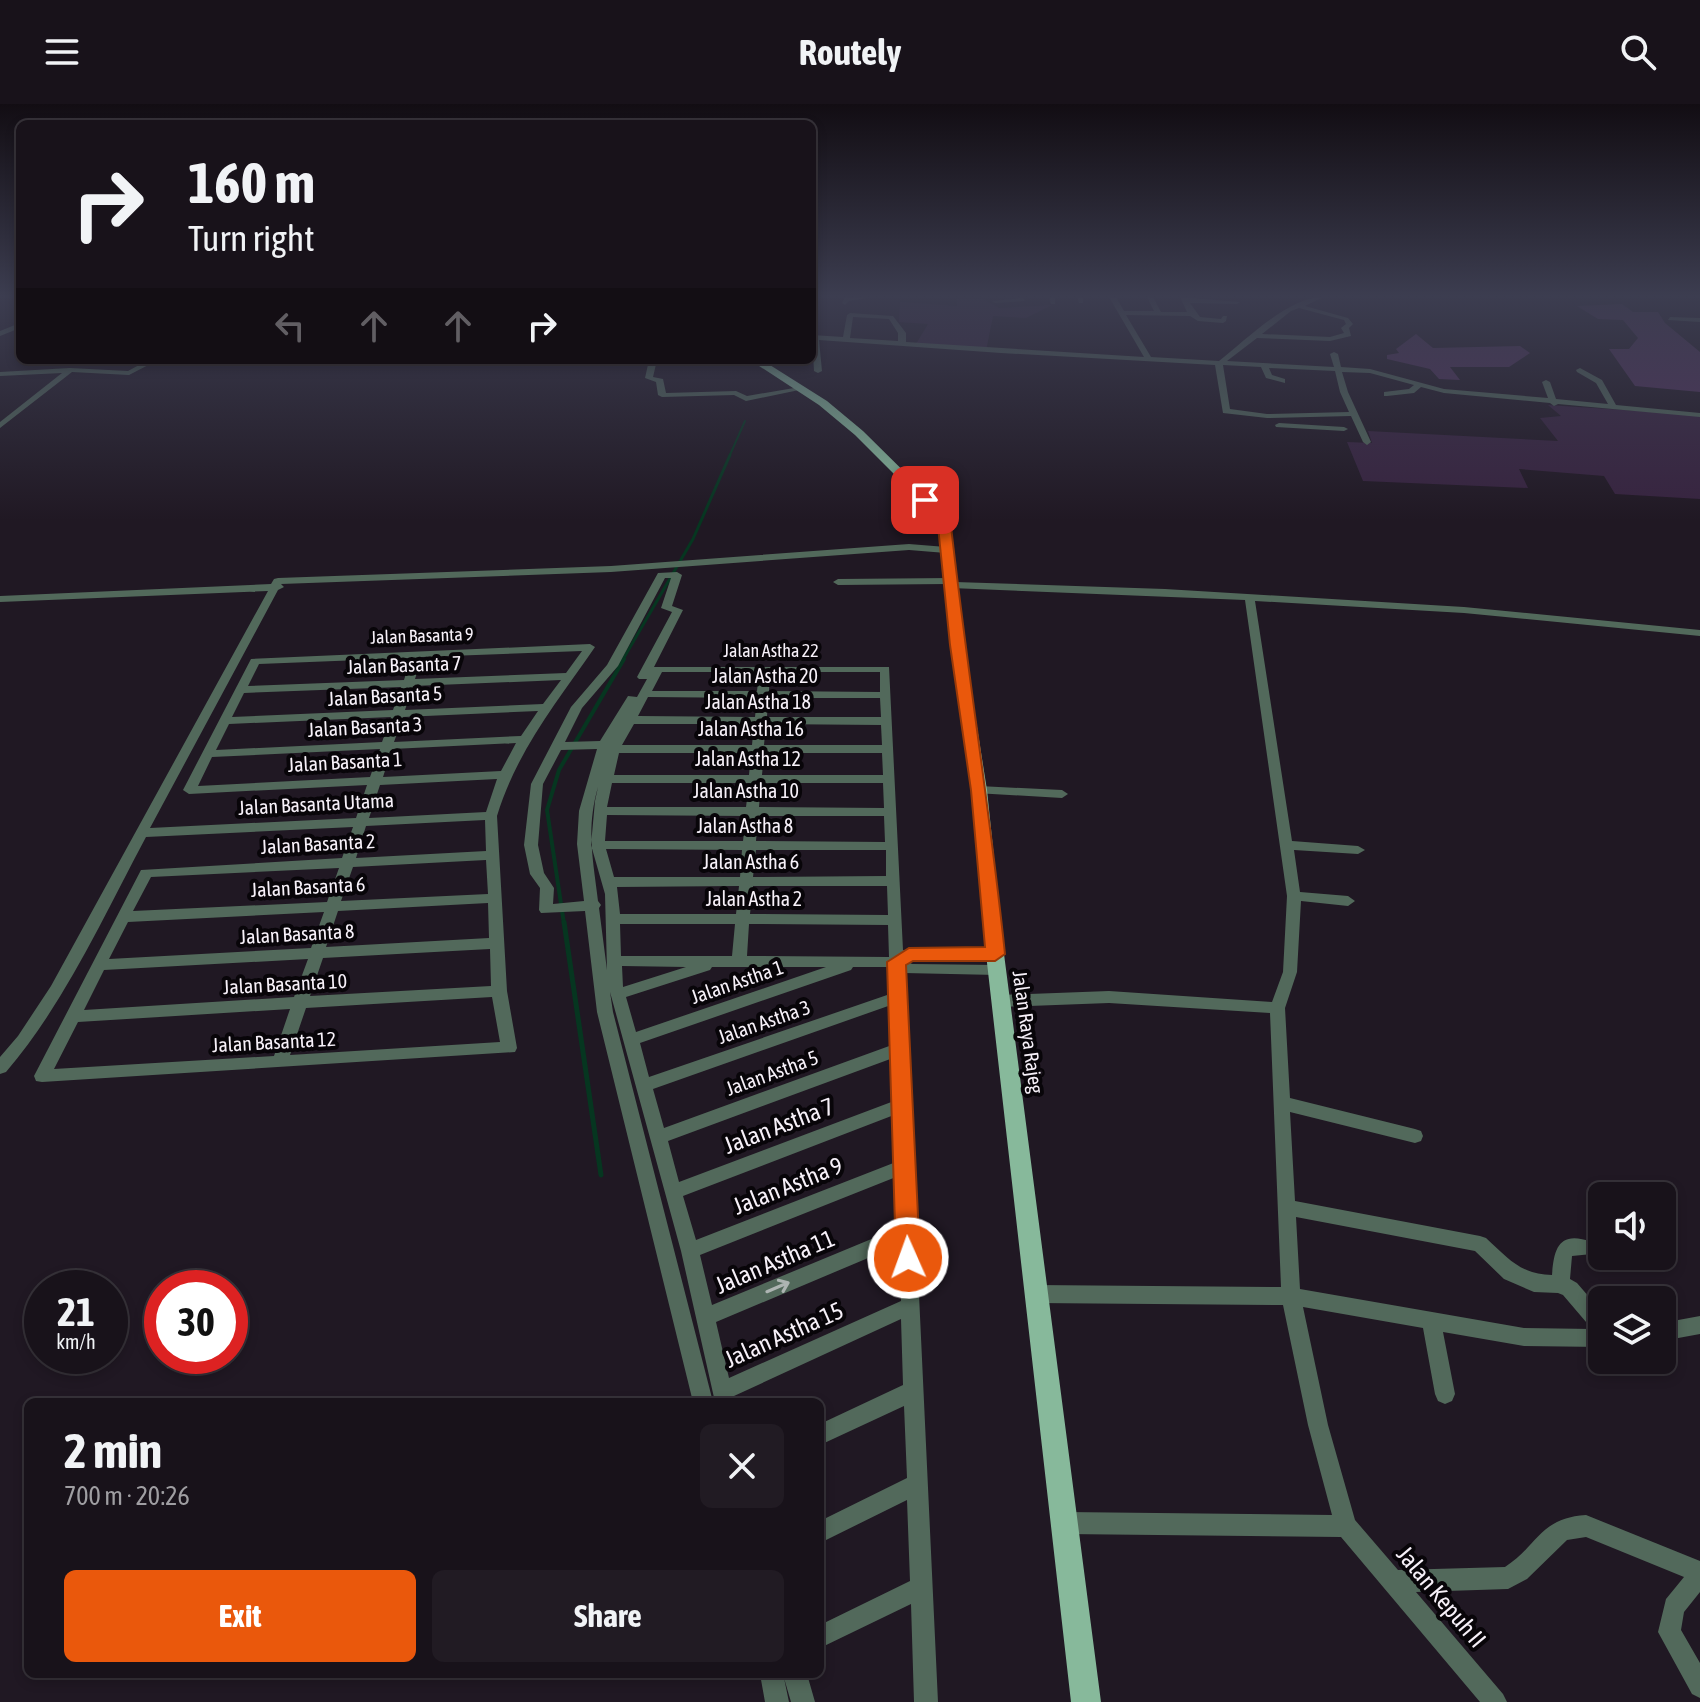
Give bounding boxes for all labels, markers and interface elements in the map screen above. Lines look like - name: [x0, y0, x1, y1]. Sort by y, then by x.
- icon: menu: [40, 30, 84, 74]
- icon: search: [1616, 30, 1660, 74]
- text: Routely: [799, 31, 901, 73]
- text: 160 m: [188, 151, 315, 215]
- icon: right: [56, 152, 160, 256]
- text: Turn right: [188, 217, 315, 259]
- icon: left: [268, 304, 312, 348]
- icon: ahead: [352, 304, 396, 348]
- icon: ahead: [436, 304, 480, 348]
- icon: right: [520, 304, 564, 348]
- pin: [891, 466, 959, 534]
- icon: arrive: [903, 478, 947, 522]
- street label: Jalan Basanta 9: [370, 623, 474, 648]
- street label: Jalan Astha 22: [723, 640, 819, 661]
- street label: Jalan Basanta 7: [346, 651, 462, 678]
- street label: Jalan Astha 20: [712, 664, 818, 687]
- street label: Jalan Basanta 5: [327, 681, 443, 710]
- street label: Jalan Astha 18: [705, 690, 811, 713]
- street label: Jalan Basanta 3: [307, 712, 423, 741]
- street label: Jalan Astha 16: [698, 717, 804, 740]
- street label: Jalan Basanta 1: [287, 747, 403, 776]
- street label: Jalan Astha 12: [695, 747, 801, 770]
- street label: Jalan Astha 10: [693, 779, 799, 802]
- street label: Jalan Basanta Utama: [238, 788, 394, 819]
- street label: Jalan Astha 8: [697, 814, 793, 837]
- street label: Jalan Basanta 2: [260, 829, 376, 858]
- street label: Jalan Astha 6: [703, 850, 799, 873]
- street label: Jalan Basanta 6: [250, 872, 366, 901]
- street label: Jalan Astha 2: [706, 887, 802, 910]
- street label: Jalan Basanta 8: [239, 919, 355, 948]
- street label: Jalan Astha 1: [687, 955, 786, 1008]
- street label: Jalan Basanta 10: [222, 969, 348, 998]
- street label: Jalan Raya Rajeg: [1008, 969, 1049, 1095]
- street label: Jalan Astha 3: [714, 995, 813, 1048]
- street label: Jalan Basanta 12: [211, 1027, 337, 1056]
- street label: Jalan Astha 5: [723, 1045, 821, 1100]
- street label: Jalan Astha 7: [720, 1092, 838, 1159]
- street label: Jalan Astha 9: [729, 1151, 847, 1220]
- map controls: [1588, 1182, 1676, 1374]
- button: sound: [1588, 1182, 1676, 1270]
- position arrow: [866, 1216, 950, 1300]
- street label: Jalan Astha 11: [711, 1224, 839, 1299]
- speed limit sign: 30: [144, 1270, 248, 1374]
- one-way arrow: [765, 1279, 790, 1294]
- button: layers: [1588, 1286, 1676, 1374]
- text: 21: [57, 1289, 95, 1334]
- street label: Jalan Astha 15: [720, 1296, 847, 1373]
- text: km/h: [56, 1330, 96, 1353]
- text: 2 min: [64, 1423, 162, 1478]
- button: close: [700, 1424, 784, 1508]
- text: 700 m · 20:26: [64, 1481, 190, 1511]
- street label: Jalan Kepuh II: [1391, 1541, 1491, 1653]
- button: Exit: [64, 1570, 416, 1662]
- button: Share: [432, 1570, 784, 1662]

